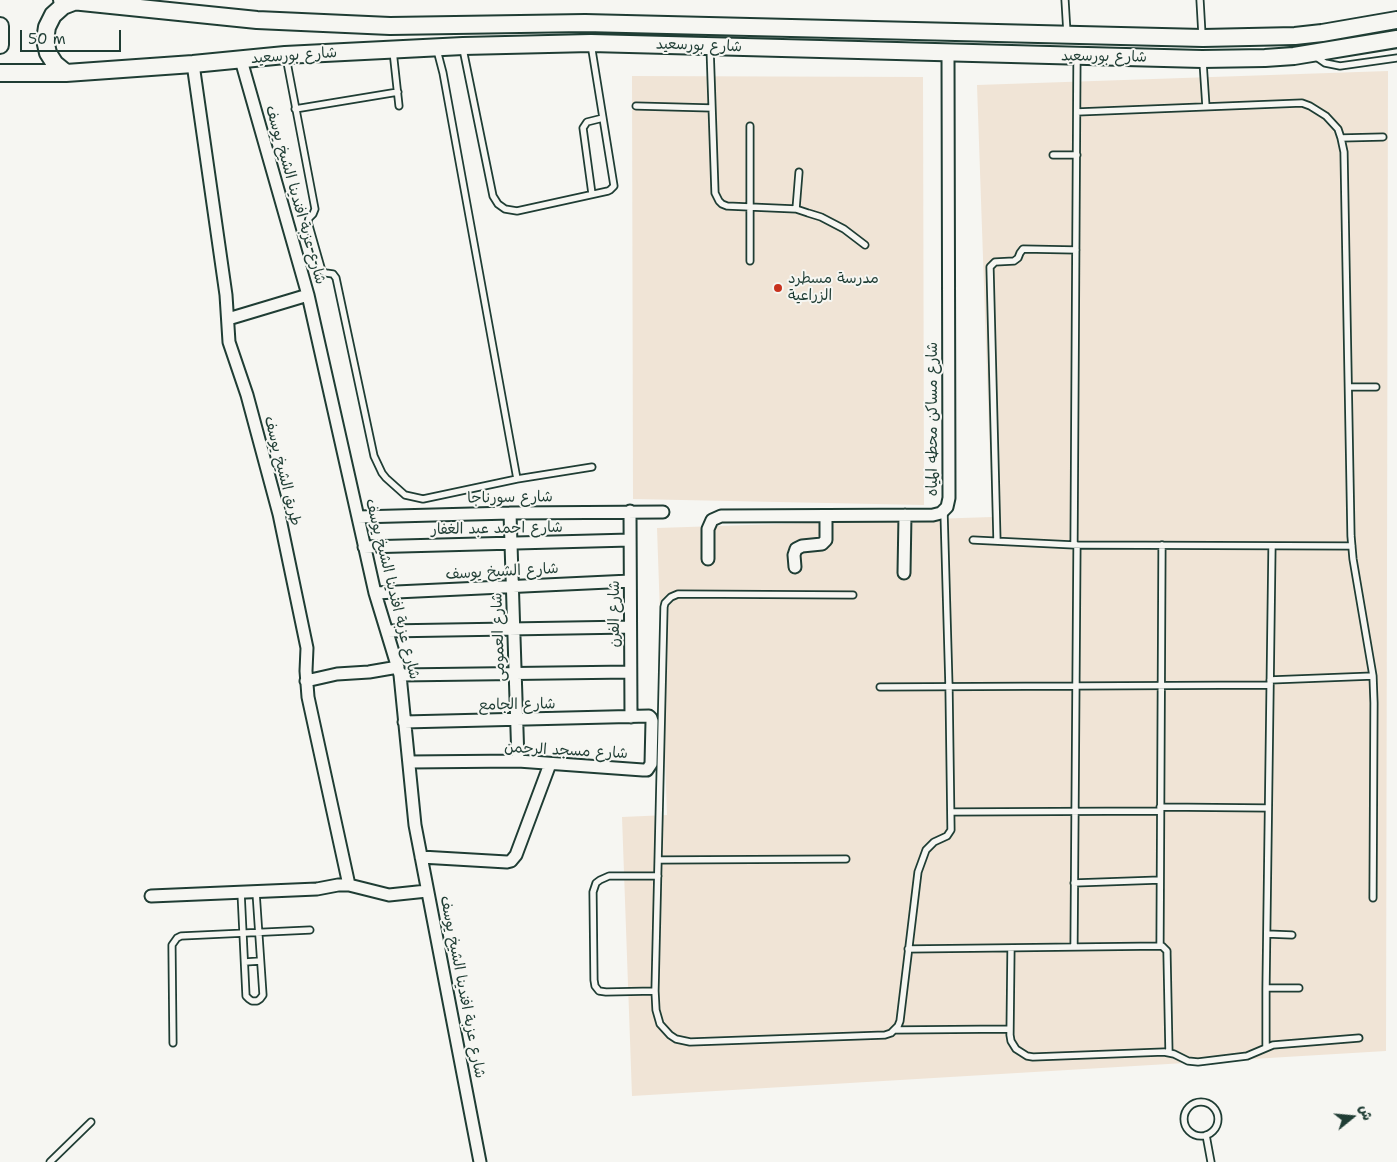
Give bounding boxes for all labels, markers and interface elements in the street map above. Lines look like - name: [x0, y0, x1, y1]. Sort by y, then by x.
- scale bar: [22, 20, 124, 52]
- text: 50 m: [28, 29, 66, 49]
- street label: شارع بورسعيد: [656, 36, 742, 56]
- street label: شارع بورسعيد: [250, 44, 338, 68]
- street label: شارع بورسعيد: [1061, 47, 1147, 67]
- street label: شارع عزبة افندينا الشيخ يوسف: [261, 103, 329, 287]
- place label: مدرسة مسطرد الزراعية: [788, 270, 879, 305]
- marker: مدرسة مسطرد الزراعية: [772, 282, 784, 294]
- street label: شارع مساكن محطه المياه: [924, 342, 942, 496]
- street label: طريق الشيخ يوسف: [260, 414, 304, 528]
- street label: شارع سورناجا: [467, 488, 553, 508]
- street label: شارع عزبة افندينا الشيخ يوسف: [361, 497, 423, 681]
- street label: شارع احمد عبد الغفار: [431, 519, 563, 539]
- street label: شارع الشيخ يوسف: [445, 560, 559, 584]
- street label: شارع الفرن: [606, 580, 624, 648]
- street label: شارع العمومى: [488, 592, 510, 682]
- street label: شارع الجامع: [478, 695, 556, 715]
- street label: شارع مسجد الرحمن: [504, 739, 628, 763]
- street label: شارع عزبة افندينا الشيخ يوسف: [435, 894, 489, 1080]
- north arrow: [1327, 1092, 1377, 1142]
- text: ش: [1355, 1103, 1377, 1123]

